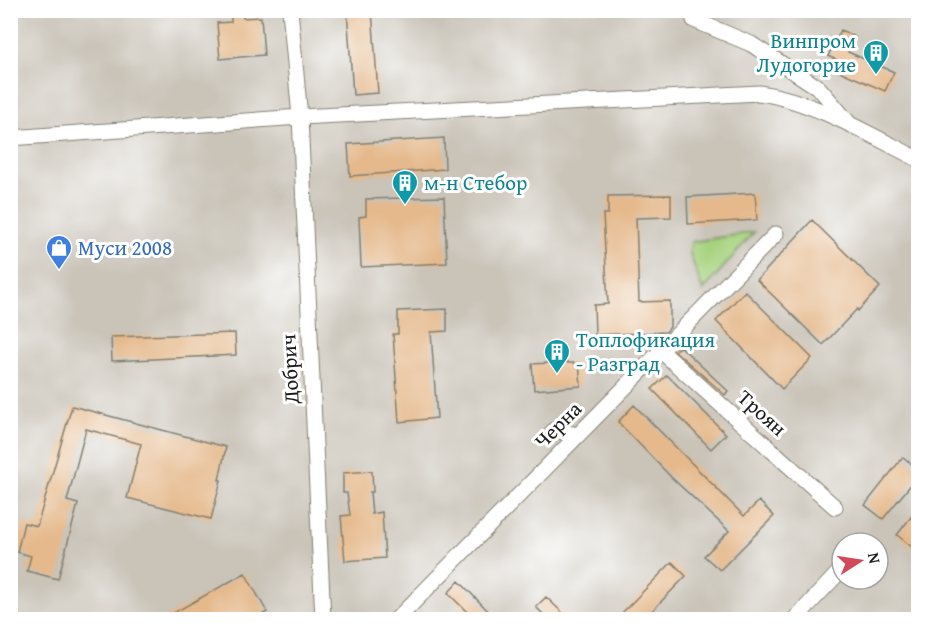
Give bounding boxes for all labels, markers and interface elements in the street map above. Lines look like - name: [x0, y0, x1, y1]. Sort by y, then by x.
- place label: Винпром Лудогорие: [757, 25, 856, 80]
- building icon: Винпром Лудогорие: [861, 38, 891, 76]
- place label: м-н Стебор: [424, 167, 527, 198]
- building icon: м-н Стебор: [390, 168, 420, 206]
- place label: Муси 2008: [78, 232, 172, 263]
- shop icon: Муси 2008: [44, 233, 74, 271]
- place label: Топлофикация - Разград: [576, 324, 716, 379]
- street label: Добрич: [272, 333, 307, 406]
- building icon: Топлофикация - Разград: [542, 337, 572, 375]
- street label: Троян: [731, 382, 794, 443]
- street label: Черна: [527, 394, 588, 455]
- north arrow: [830, 531, 890, 591]
- text: N: [862, 550, 888, 566]

